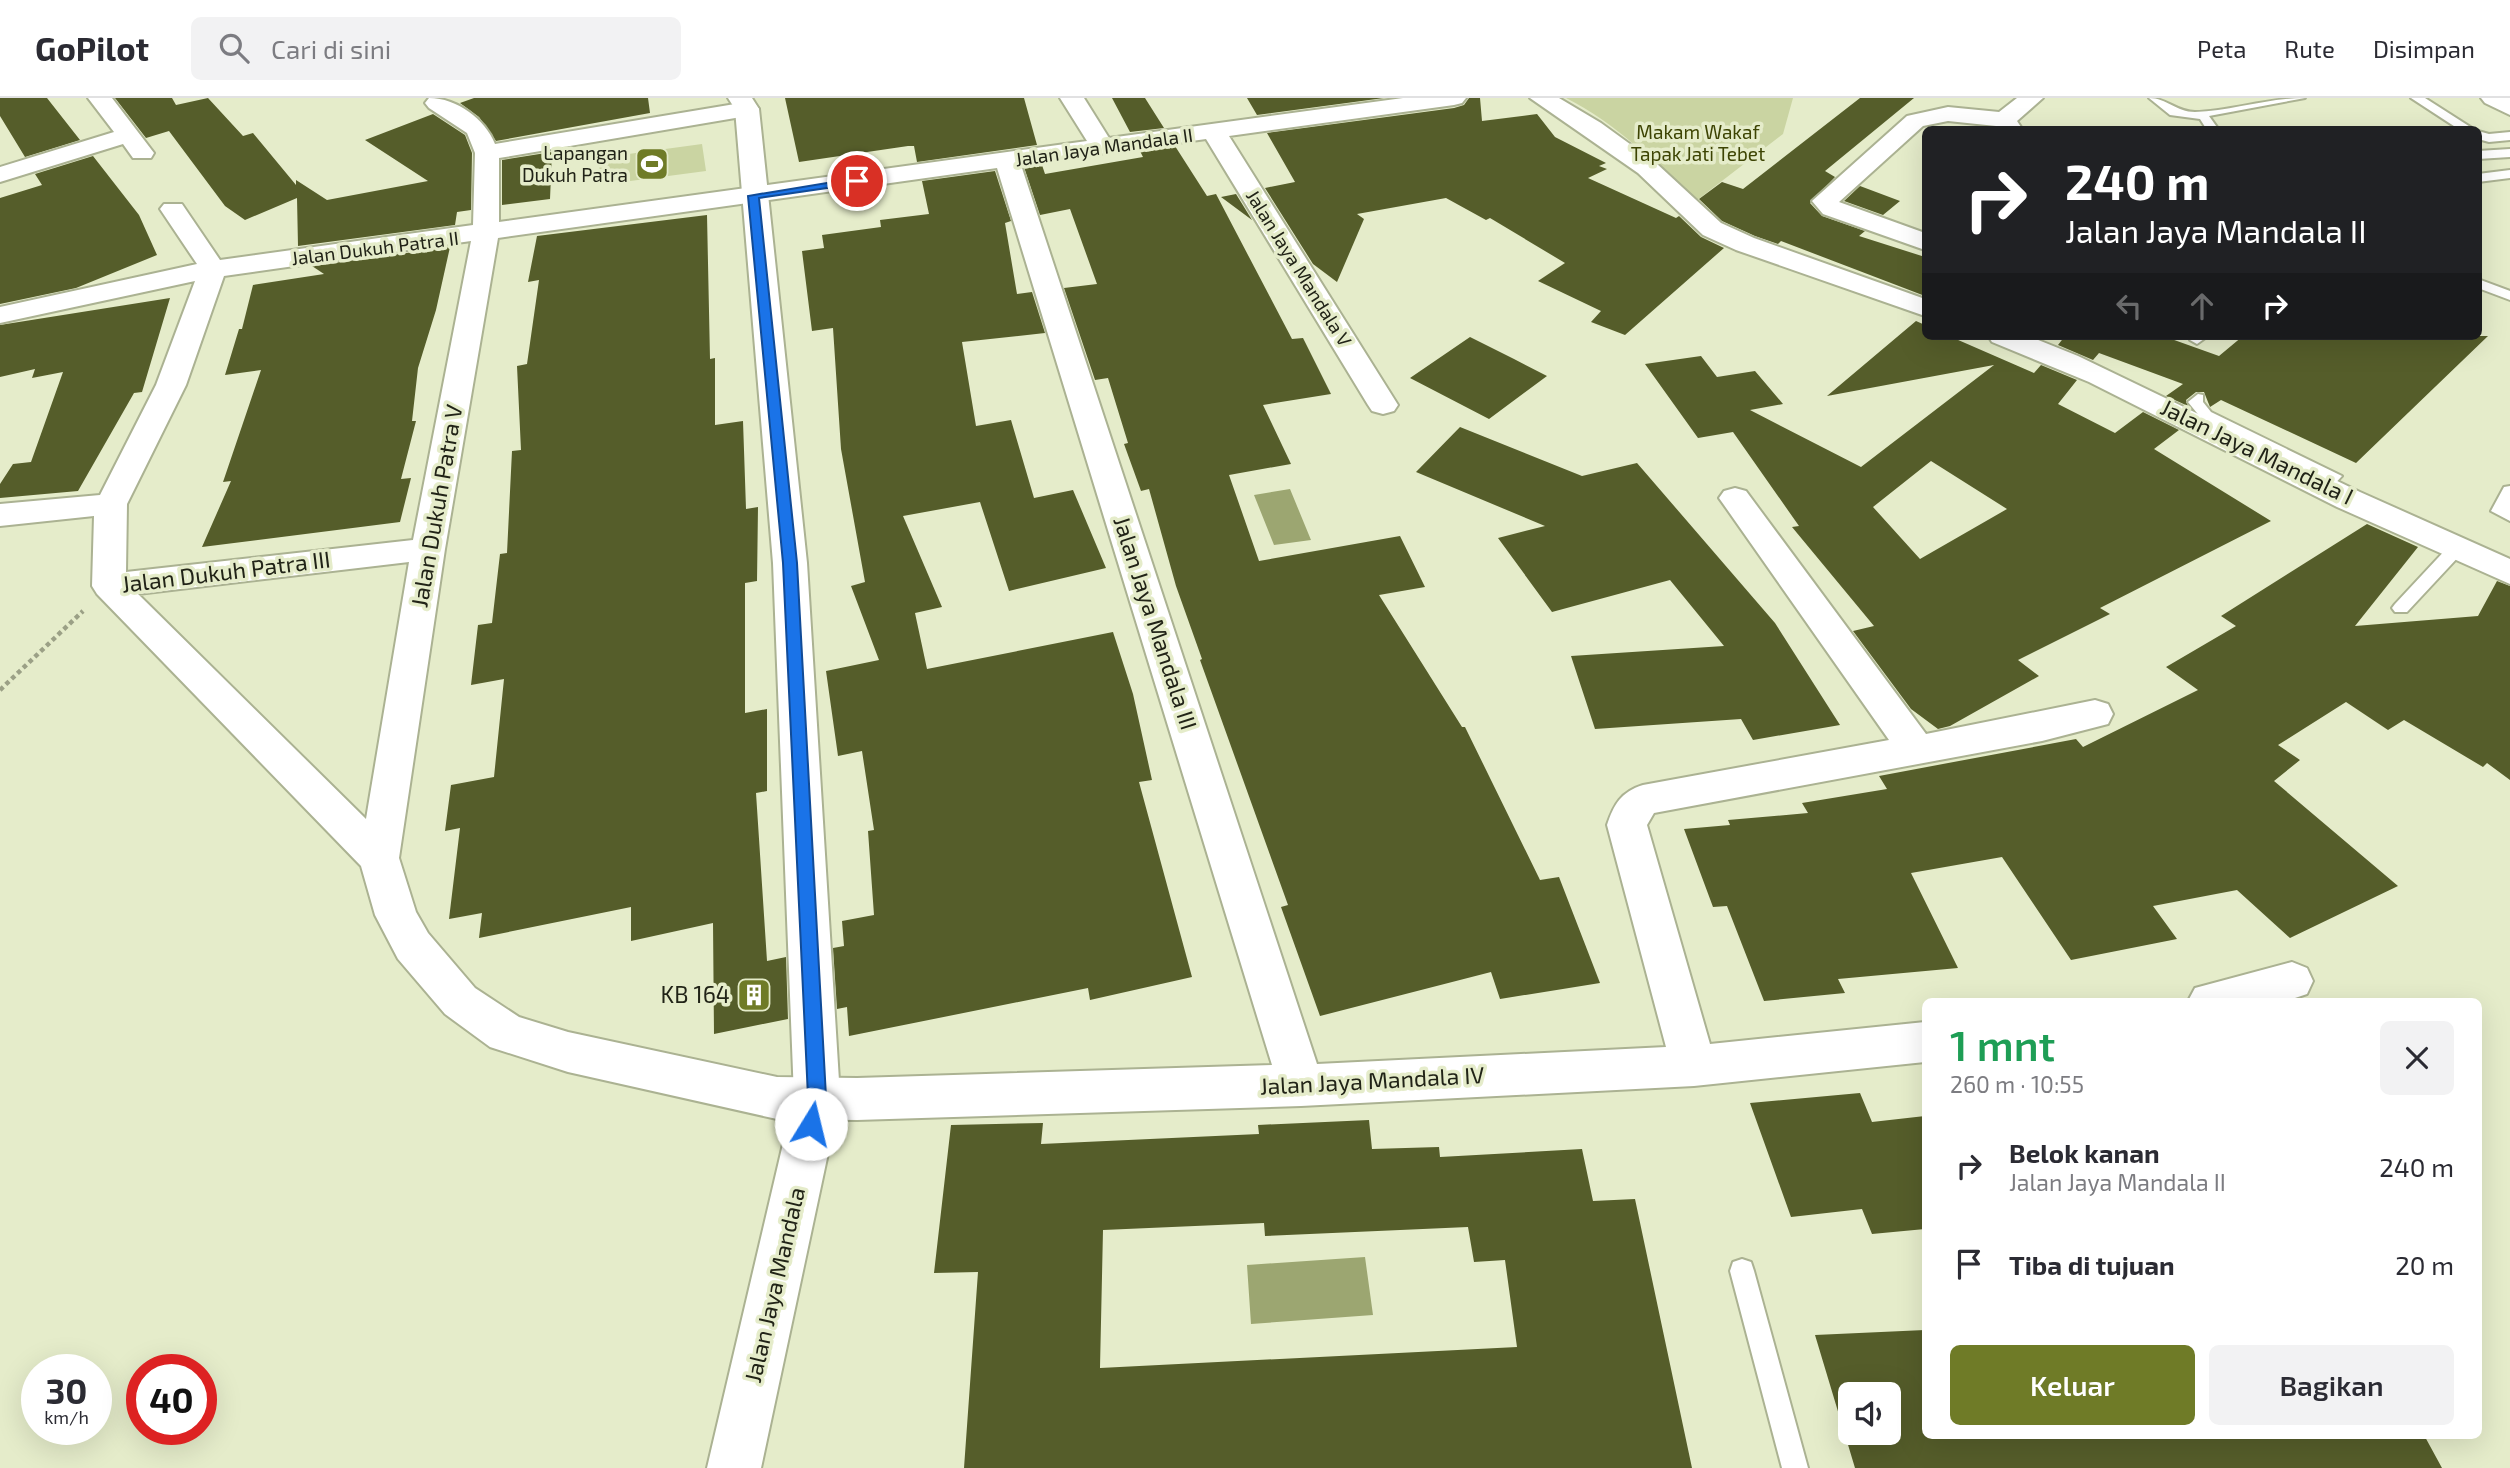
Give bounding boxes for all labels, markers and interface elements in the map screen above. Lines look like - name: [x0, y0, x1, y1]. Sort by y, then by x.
- search box: [191, 17, 681, 80]
- text: GoPilot: [35, 28, 149, 68]
- icon: search: [215, 29, 253, 67]
- text: Cari di sini: [271, 33, 391, 64]
- text: Peta: [2197, 34, 2246, 63]
- text: Rute: [2284, 34, 2335, 63]
- text: Disimpan: [2373, 34, 2475, 63]
- park label: Makam Wakaf Tapak Jati Tebet: [1631, 120, 1765, 165]
- street label: Jalan Jaya Mandala II: [1014, 123, 1194, 170]
- place label: Lapangan Dukuh Patra: [522, 141, 628, 186]
- sports icon: Lapangan Dukuh Patra: [633, 145, 671, 183]
- pin: [827, 151, 887, 211]
- text: 240 m: [2065, 151, 2209, 210]
- icon: right: [1950, 154, 2041, 245]
- icon: arrive: [838, 162, 876, 200]
- street label: Jalan Jaya Mandala V: [1242, 185, 1357, 351]
- text: Jalan Jaya Mandala II: [2065, 211, 2367, 249]
- street label: Jalan Dukuh Patra II: [290, 226, 460, 269]
- icon: left: [2110, 287, 2148, 325]
- icon: ahead: [2183, 287, 2221, 325]
- icon: right: [2256, 287, 2294, 325]
- street label: Jalan Jaya Mandala I: [2157, 392, 2358, 510]
- street label: Jalan Dukuh Patra V: [404, 402, 468, 609]
- street label: Jalan Jaya Mandala III: [1108, 512, 1204, 733]
- street label: Jalan Dukuh Patra III: [120, 544, 332, 598]
- building icon: KB 164: [735, 976, 773, 1014]
- place label: KB 164: [661, 980, 730, 1008]
- text: 1 mnt: [1950, 1019, 2055, 1069]
- button: close: [2380, 1021, 2454, 1095]
- street label: Jalan Jaya Mandala IV: [1259, 1060, 1485, 1100]
- text: 260 m · 10:55: [1950, 1070, 2084, 1098]
- position arrow: [774, 1087, 848, 1161]
- text: Belok kanan: [2009, 1137, 2160, 1168]
- icon: right: [1950, 1147, 1988, 1185]
- text: 240 m: [2379, 1151, 2454, 1182]
- text: Jalan Jaya Mandala II: [2009, 1168, 2226, 1196]
- street label: Jalan Jaya Mandala: [738, 1184, 810, 1385]
- icon: arrive: [1950, 1245, 1988, 1283]
- text: Tiba di tujuan: [2009, 1249, 2175, 1280]
- text: 20 m: [2395, 1249, 2454, 1280]
- button: Keluar: [1950, 1345, 2195, 1425]
- button: Bagikan: [2209, 1345, 2454, 1425]
- speed limit sign: 40: [126, 1354, 217, 1445]
- text: 30: [46, 1369, 87, 1411]
- map controls: [1838, 1382, 1901, 1445]
- button: sound: [1838, 1382, 1901, 1445]
- text: km/h: [44, 1406, 89, 1428]

